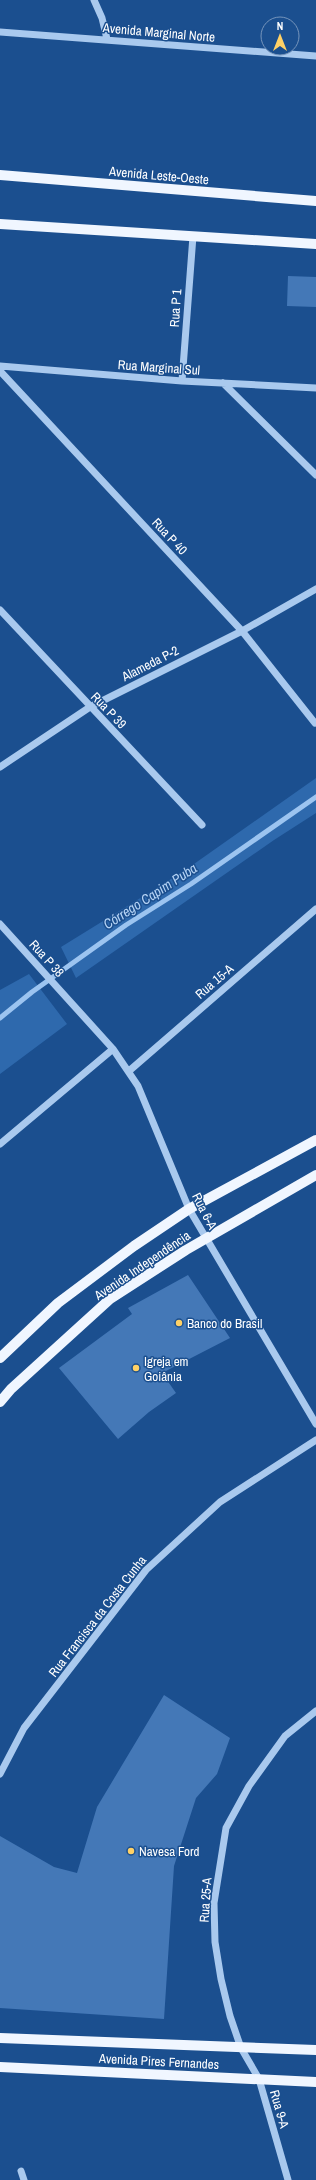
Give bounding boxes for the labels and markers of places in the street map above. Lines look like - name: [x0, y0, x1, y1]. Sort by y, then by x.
- place label: Banco do Brasil: [187, 1315, 262, 1332]
- marker: Banco do Brasil: [174, 1318, 184, 1328]
- place label: Igreja em Goiânia: [144, 1353, 189, 1385]
- marker: Igreja em Goiânia: [131, 1363, 141, 1373]
- place label: Navesa Ford: [139, 1843, 200, 1860]
- marker: Navesa Ford: [126, 1846, 136, 1856]

